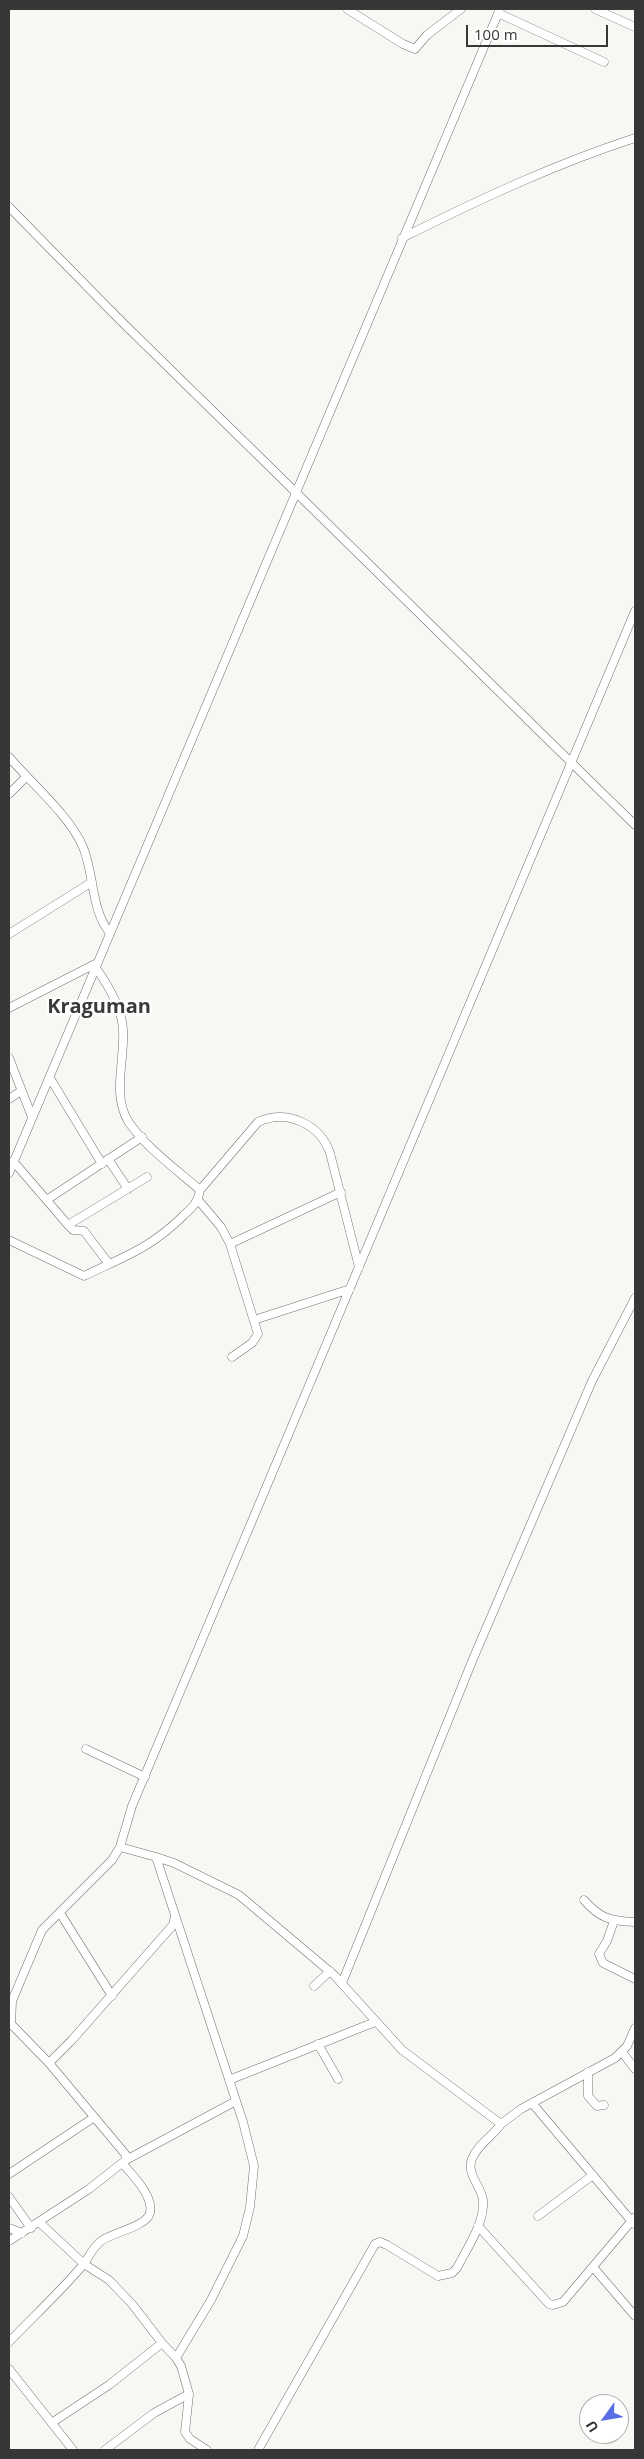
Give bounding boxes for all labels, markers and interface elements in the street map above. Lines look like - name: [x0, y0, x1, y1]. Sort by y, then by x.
- scale bar: [469, 15, 612, 47]
- text: 100 m: [474, 24, 518, 44]
- district label: Kraguman: [47, 995, 151, 1019]
- north arrow: [579, 2394, 629, 2444]
- text: U: [581, 2417, 603, 2436]

